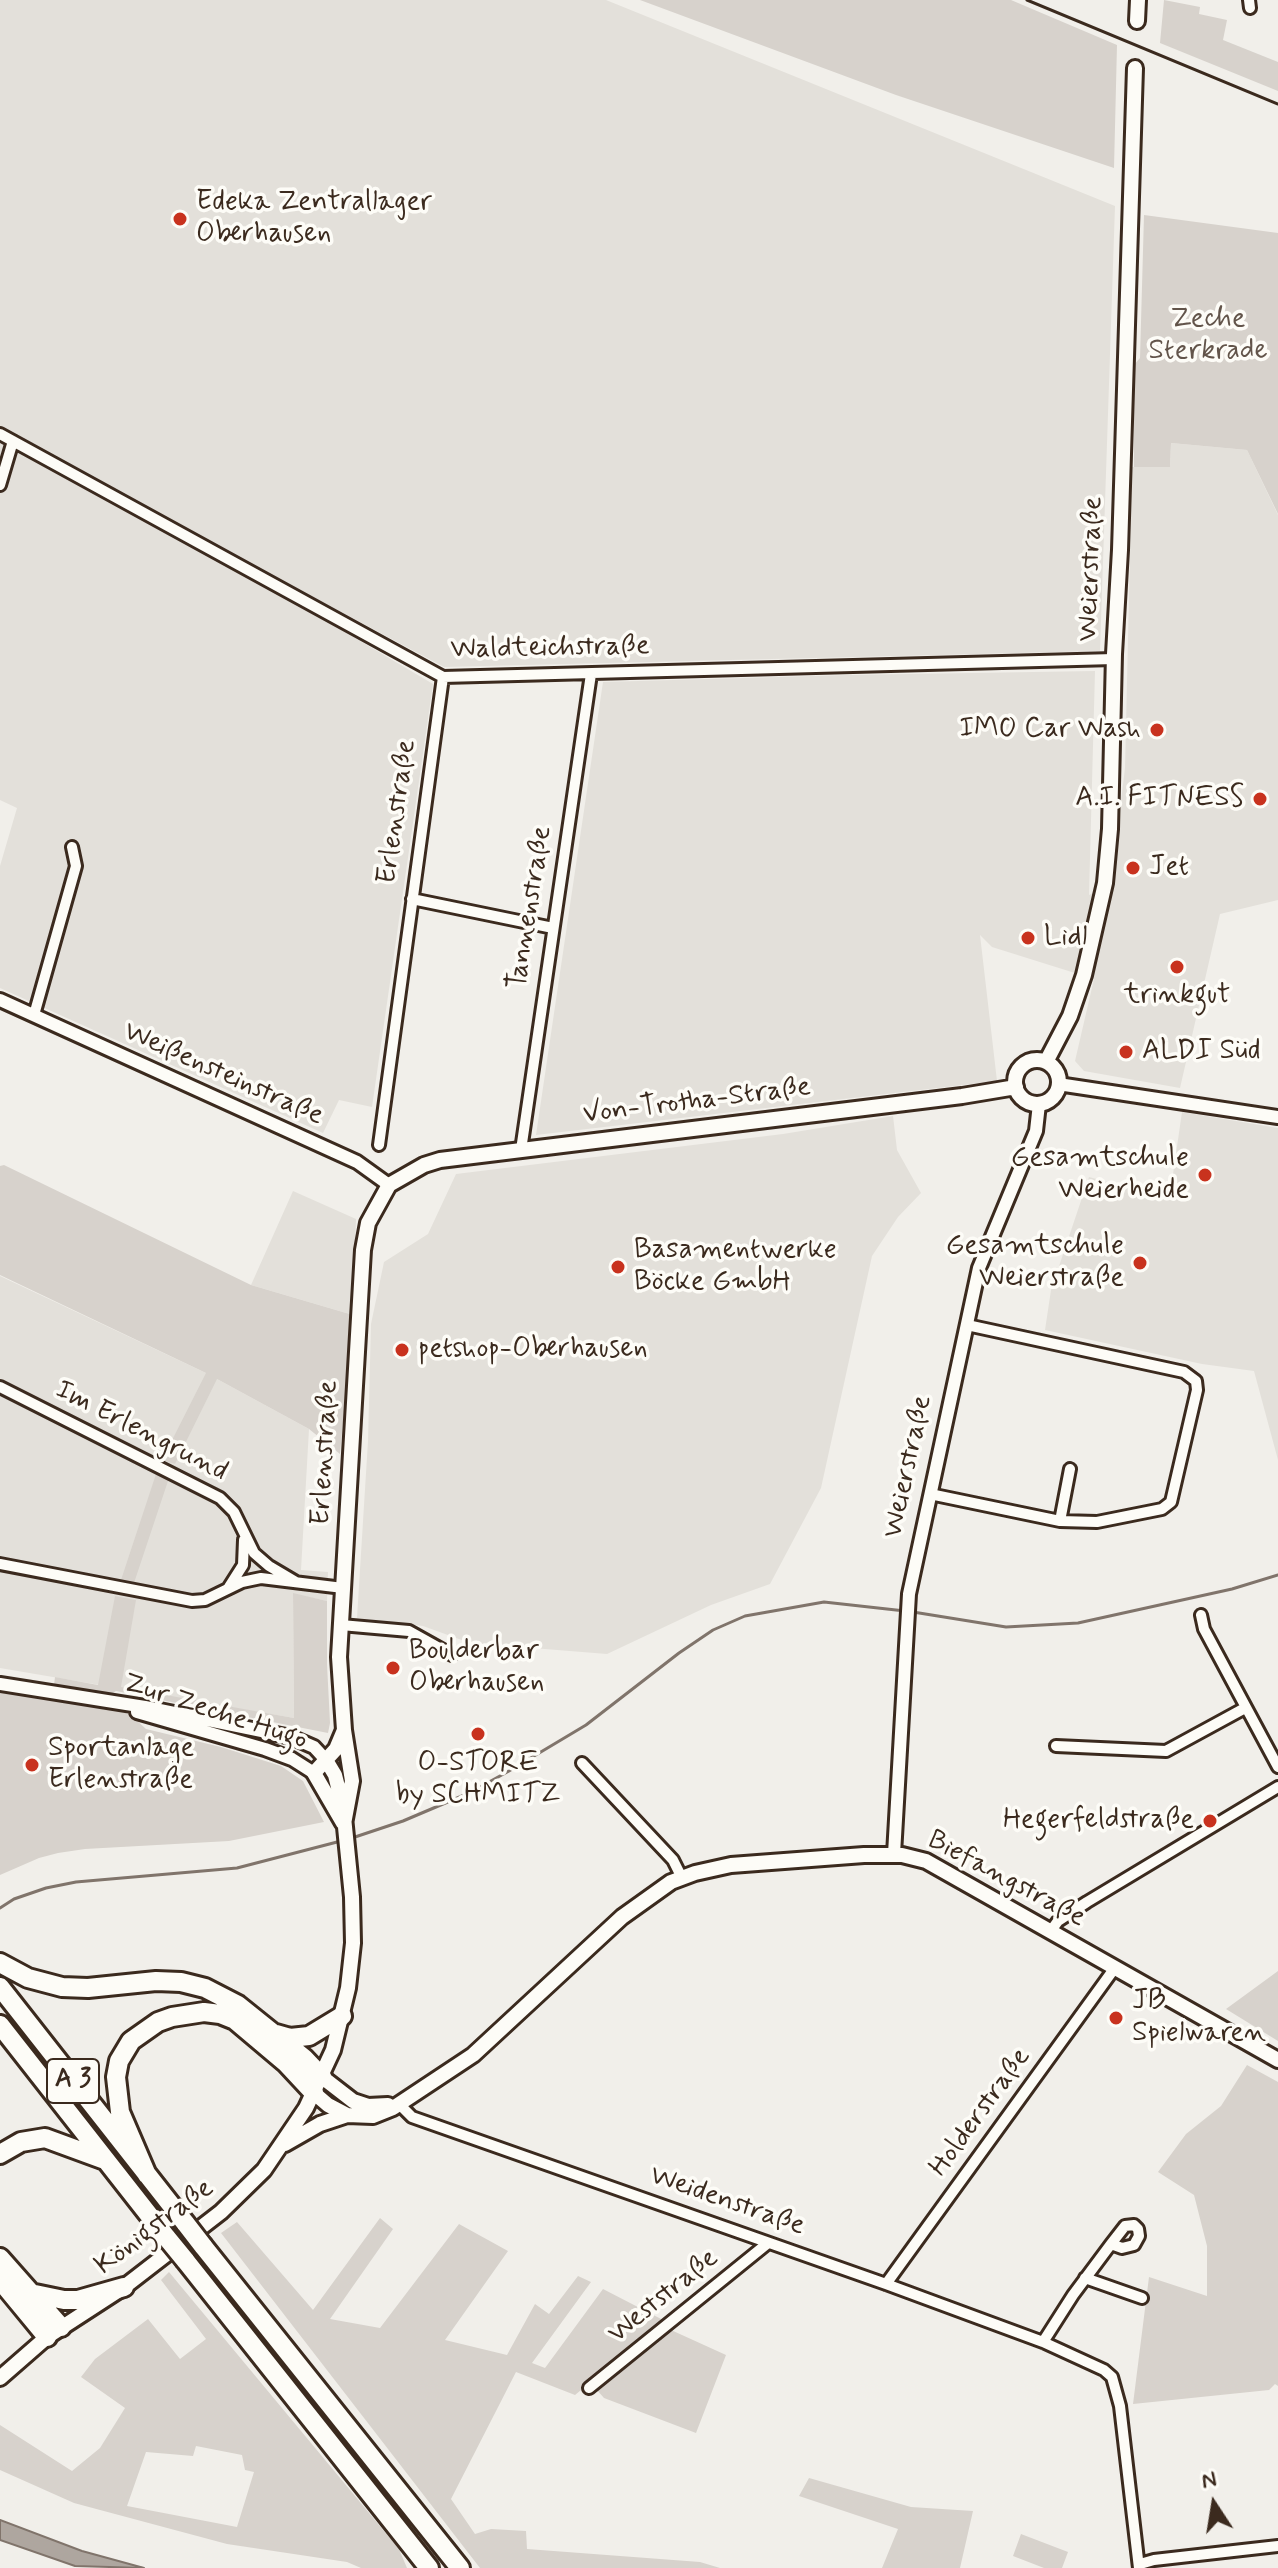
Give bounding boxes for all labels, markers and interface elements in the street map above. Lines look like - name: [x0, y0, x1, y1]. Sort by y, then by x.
- place label: Edeka Zentrallager Oberhausen: [196, 186, 432, 252]
- marker: Edeka Zentrallager Oberhausen: [171, 210, 189, 228]
- park label: Zeche Sterkrade: [1148, 303, 1268, 369]
- street label: Weierstraße: [1073, 496, 1111, 642]
- street label: Waldteichstraße: [450, 630, 650, 668]
- place label: IMO Car Wash: [959, 713, 1141, 747]
- marker: IMO Car Wash: [1148, 721, 1166, 739]
- street label: Erlenstraße: [371, 738, 425, 886]
- place label: A.I. FITNESS: [1075, 782, 1244, 816]
- marker: A.I. FITNESS: [1251, 790, 1269, 808]
- street label: Tannenstraße: [502, 824, 560, 992]
- place label: Jet: [1149, 851, 1189, 885]
- marker: Jet: [1124, 859, 1142, 877]
- place label: Lidl: [1044, 921, 1087, 955]
- marker: Lidl: [1019, 929, 1037, 947]
- marker: trinkgut: [1168, 958, 1186, 976]
- place label: trinkgut: [1124, 979, 1230, 1013]
- street label: Weißensteinstraße: [118, 1016, 328, 1134]
- place label: ALDI Süd: [1142, 1035, 1260, 1069]
- marker: ALDI Süd: [1117, 1043, 1135, 1061]
- street label: Von-Trotha-Straße: [581, 1071, 813, 1133]
- place label: Gesamtschule Weierheide: [1011, 1142, 1189, 1208]
- marker: Gesamtschule Weierheide: [1196, 1166, 1214, 1184]
- place label: Gesamtschule Weierstraße: [946, 1230, 1124, 1296]
- place label: Basamentwerke Böcke GmbH: [634, 1234, 837, 1300]
- marker: Gesamtschule Weierstraße: [1131, 1254, 1149, 1272]
- marker: Basamentwerke Böcke GmbH: [609, 1258, 627, 1276]
- place label: petshop-Oberhausen: [418, 1333, 648, 1367]
- marker: petshop-Oberhausen: [393, 1341, 411, 1359]
- street label: Im Erlengrund: [49, 1374, 233, 1490]
- street label: Erlenstraße: [305, 1380, 347, 1526]
- street label: Weierstraße: [877, 1393, 941, 1541]
- place label: Boulderbar Oberhausen: [409, 1635, 544, 1701]
- marker: Boulderbar Oberhausen: [384, 1659, 402, 1677]
- street label: Zur Zeche Hugo: [119, 1667, 311, 1759]
- marker: O-STORE by SCHMITZ: [469, 1725, 487, 1743]
- place label: Sportanlage Erlenstraße: [48, 1732, 194, 1798]
- place label: O-STORE by SCHMITZ: [396, 1747, 560, 1813]
- marker: Sportanlage Erlenstraße: [23, 1756, 41, 1774]
- place label: Hegerfeldstraße: [1003, 1804, 1194, 1838]
- marker: Hegerfeldstraße: [1201, 1812, 1219, 1830]
- street label: Biefangstraße: [921, 1824, 1091, 1936]
- place label: JB Spielwaren: [1132, 1985, 1266, 2051]
- marker: JB Spielwaren: [1107, 2009, 1125, 2027]
- street label: Holderstraße: [923, 2042, 1039, 2184]
- road number: A 3: [47, 2059, 99, 2103]
- street label: Weidenstraße: [645, 2160, 809, 2244]
- street label: Königstraße: [89, 2172, 221, 2284]
- street label: Weststraße: [602, 2242, 726, 2352]
- north arrow: [1174, 2464, 1254, 2544]
- text: N: [1199, 2465, 1219, 2496]

